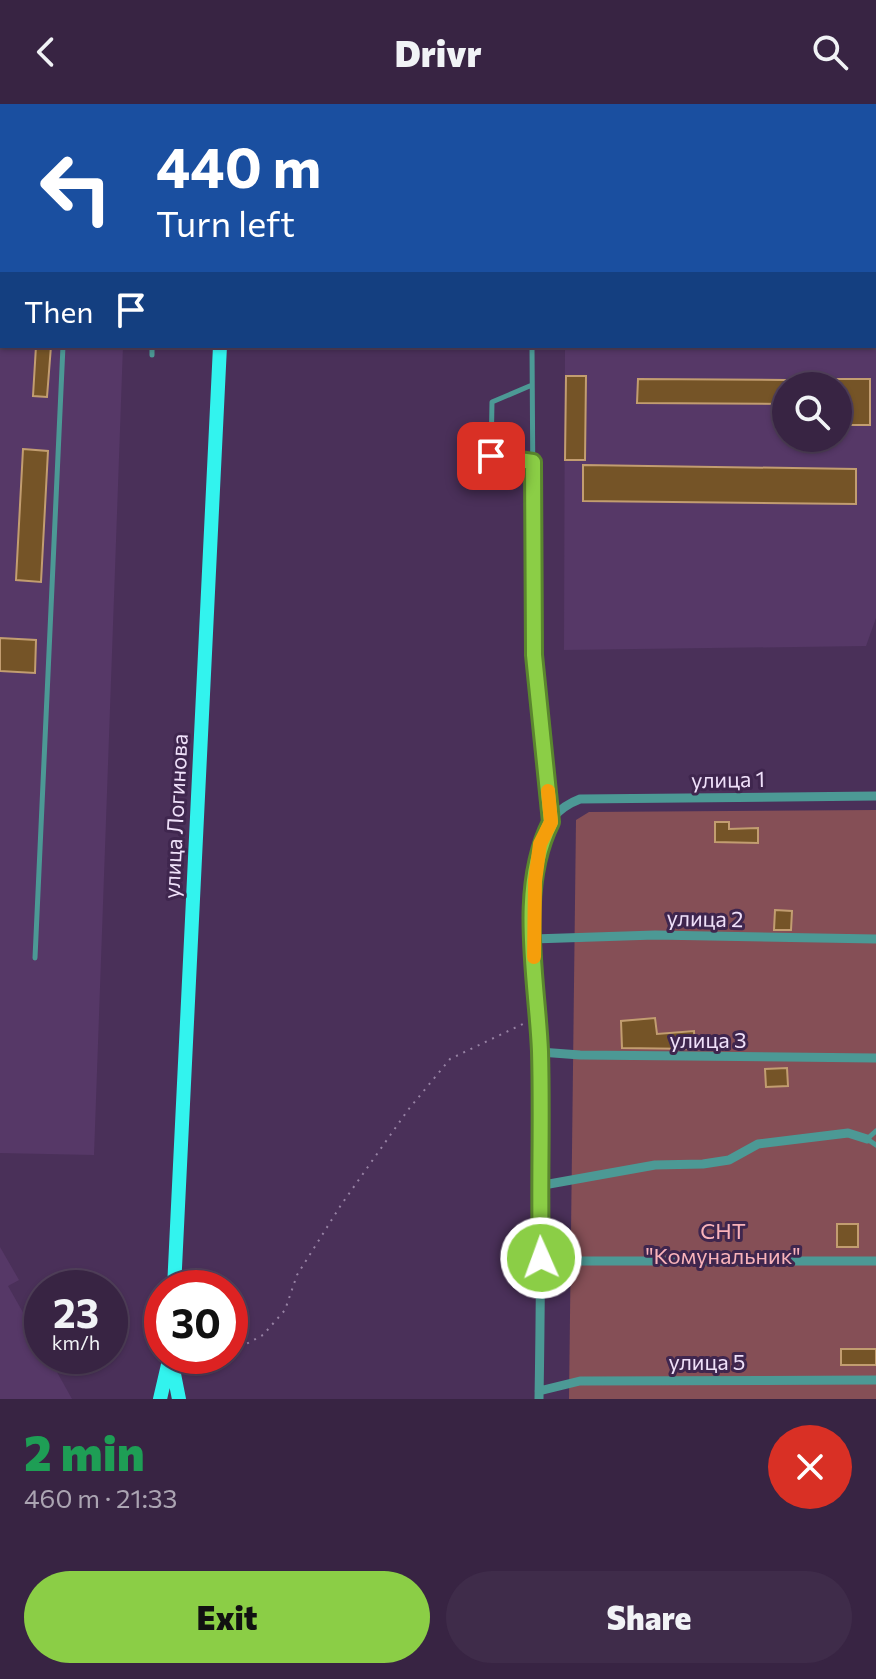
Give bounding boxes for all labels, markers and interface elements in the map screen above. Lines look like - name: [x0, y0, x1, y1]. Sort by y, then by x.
- icon: back: [24, 30, 68, 74]
- text: Drivr: [394, 30, 482, 74]
- icon: search: [808, 30, 852, 74]
- text: 440 m: [156, 131, 321, 200]
- icon: left: [24, 136, 128, 240]
- text: Turn left: [156, 200, 295, 244]
- icon: arrive: [109, 288, 153, 332]
- text: Then: [24, 292, 93, 329]
- map controls: [772, 372, 852, 452]
- button: search: [772, 372, 852, 452]
- pin: [457, 422, 525, 490]
- icon: arrive: [469, 434, 513, 478]
- street label: улица Логинова: [157, 733, 193, 899]
- street label: улица 1: [691, 765, 765, 793]
- street label: улица 2: [666, 904, 744, 932]
- street label: улица 3: [670, 1026, 746, 1053]
- position arrow: [499, 1216, 583, 1300]
- park label: СНТ "Комунальник": [645, 1217, 801, 1269]
- speed limit sign: 30: [144, 1270, 248, 1374]
- text: 23: [53, 1287, 99, 1336]
- text: km/h: [52, 1330, 100, 1354]
- street label: улица 5: [668, 1348, 746, 1375]
- text: 2 min: [24, 1422, 145, 1481]
- button: close: [768, 1425, 852, 1509]
- text: 460 m · 21:33: [24, 1482, 177, 1513]
- button: Exit: [24, 1571, 430, 1663]
- button: Share: [446, 1571, 852, 1663]

